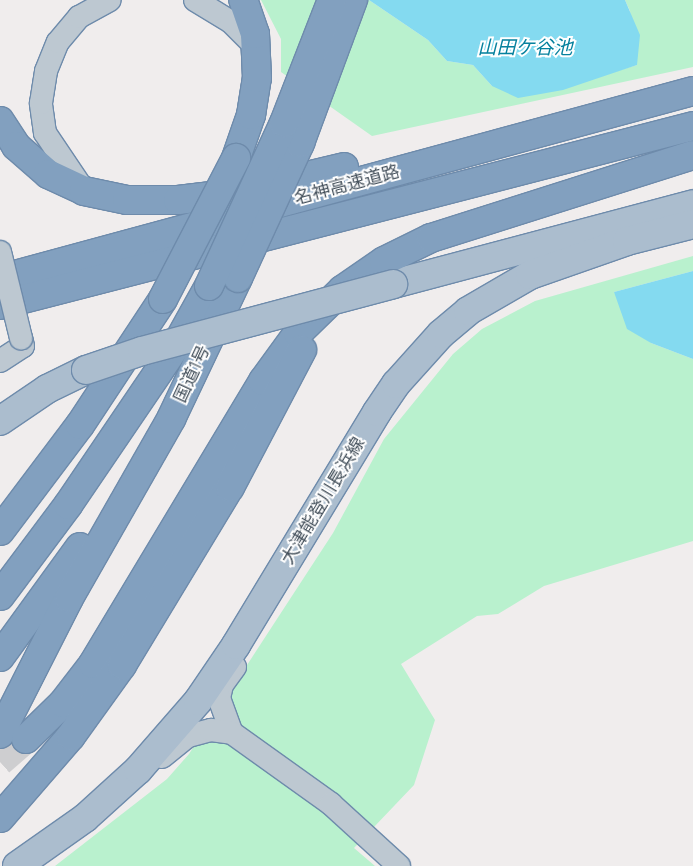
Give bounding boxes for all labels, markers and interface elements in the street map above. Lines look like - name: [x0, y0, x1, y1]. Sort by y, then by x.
- water label: 山田ケ谷池: [478, 37, 572, 59]
- street label: 名神高速道路: [292, 161, 402, 209]
- street label: 国道1号: [169, 342, 215, 406]
- street label: 大津能登川長浜線: [277, 434, 369, 568]

